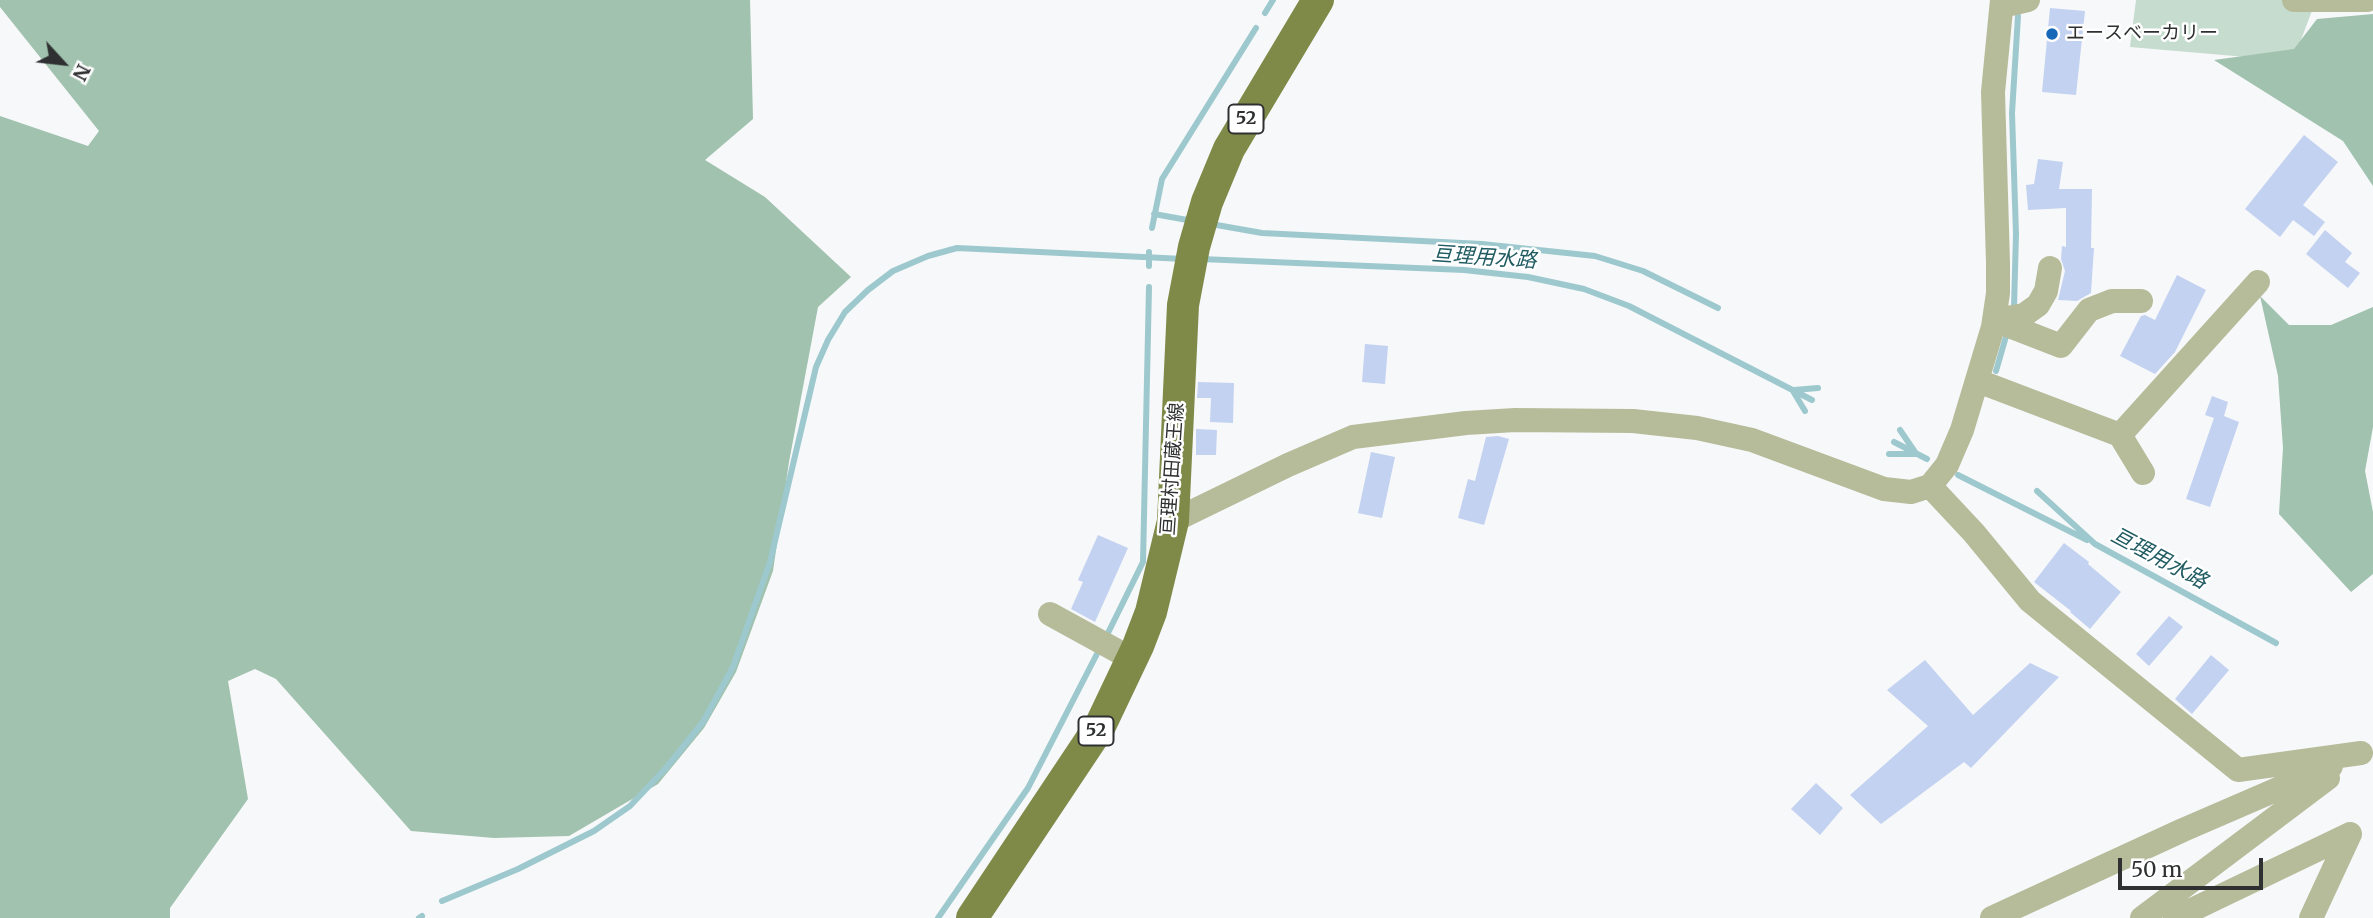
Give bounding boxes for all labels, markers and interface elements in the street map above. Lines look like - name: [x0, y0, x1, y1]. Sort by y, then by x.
- place label: エースベーカリー: [2066, 23, 2218, 45]
- marker: エースベーカリー: [2044, 26, 2060, 42]
- north arrow: [28, 28, 98, 98]
- text: N: [68, 60, 96, 85]
- road number: 52: [1228, 104, 1264, 134]
- water label: 亘理用水路: [1431, 242, 1537, 274]
- street label: 亘理村田蔵王線: [1157, 402, 1189, 536]
- water label: 亘理用水路: [2107, 523, 2211, 595]
- road number: 52: [1078, 716, 1114, 746]
- scale bar: [2121, 844, 2266, 888]
- text: 50 m: [2131, 856, 2182, 883]

